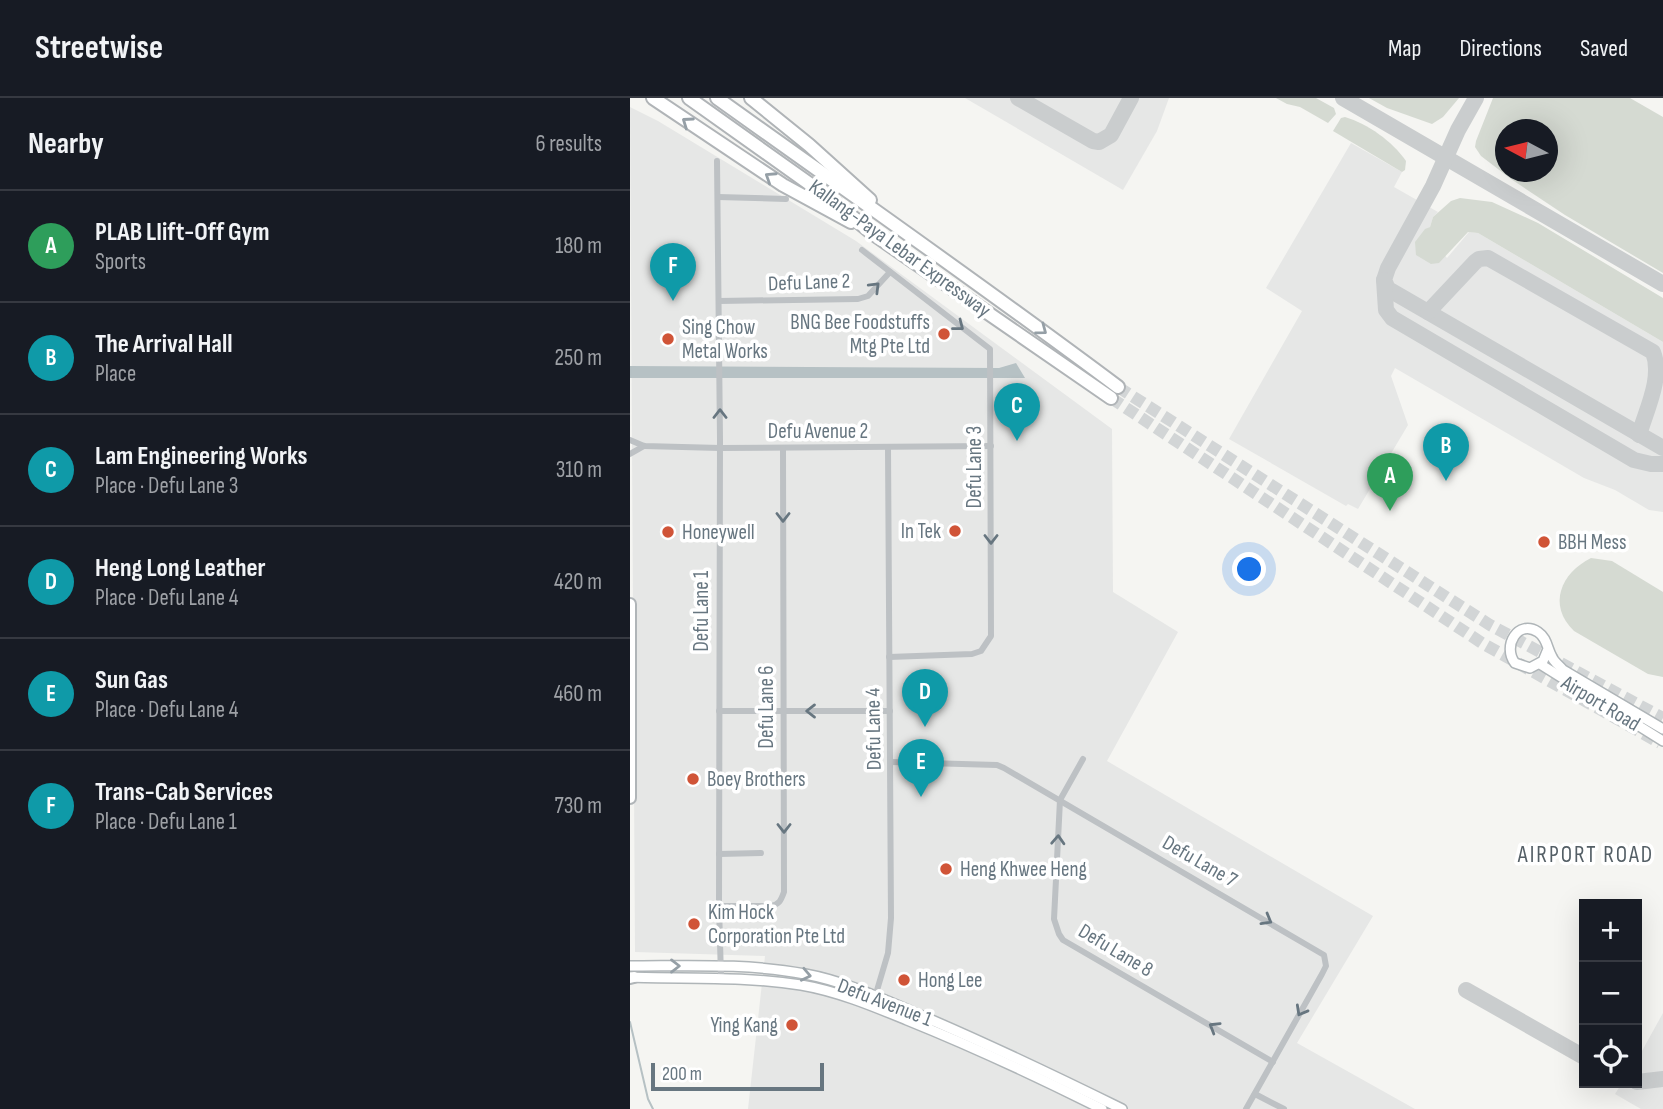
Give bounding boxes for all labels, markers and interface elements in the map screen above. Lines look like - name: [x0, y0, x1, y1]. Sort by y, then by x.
- text: Streetwise: [35, 28, 163, 68]
- text: Map: [1388, 34, 1421, 63]
- text: Directions: [1459, 34, 1542, 63]
- text: Saved: [1580, 34, 1628, 63]
- one-way arrow: [682, 118, 695, 130]
- north arrow: [1495, 119, 1558, 182]
- text: Nearby: [28, 126, 104, 162]
- text: 6 results: [536, 130, 602, 158]
- one-way arrow: [764, 172, 777, 185]
- street label: Kallang-Paya Lebar Expressway: [804, 174, 995, 323]
- text: PLAB LIift-Off Gym: [95, 217, 270, 248]
- text: A: [46, 232, 56, 260]
- text: 180 m: [555, 232, 602, 260]
- pin: F: [650, 243, 696, 301]
- text: Sports: [95, 248, 146, 276]
- street label: Defu Lane 2: [767, 269, 851, 296]
- one-way arrow: [867, 283, 880, 296]
- place label: BNG Bee Foodstuffs Mtg Pte Ltd: [790, 310, 930, 359]
- place label: Sing Chow Metal Works: [682, 315, 768, 364]
- one-way arrow: [952, 317, 964, 330]
- one-way arrow: [1034, 322, 1047, 334]
- marker: BNG Bee Foodstuffs Mtg Pte Ltd: [936, 326, 952, 342]
- text: The Arrival Hall: [95, 329, 232, 360]
- marker: Sing Chow Metal Works: [660, 331, 676, 347]
- text: B: [46, 344, 56, 372]
- text: 250 m: [555, 344, 602, 372]
- text: Place: [95, 360, 136, 388]
- pin: C: [994, 383, 1040, 441]
- one-way arrow: [712, 408, 728, 418]
- street label: Defu Avenue 2: [768, 419, 868, 444]
- pin: B: [1423, 423, 1469, 481]
- street label: Defu Lane 3: [962, 426, 987, 508]
- text: Lam Engineering Works: [95, 441, 308, 472]
- pin: A: [1367, 453, 1413, 511]
- text: C: [45, 456, 57, 484]
- text: 310 m: [556, 456, 602, 484]
- text: Place · Defu Lane 3: [95, 472, 238, 500]
- one-way arrow: [775, 512, 791, 522]
- place label: In Tek: [901, 519, 941, 544]
- place label: Honeywell: [682, 520, 755, 545]
- marker: In Tek: [947, 523, 963, 539]
- marker: Honeywell: [660, 524, 676, 540]
- place label: BBH Mess: [1558, 530, 1626, 555]
- one-way arrow: [983, 534, 999, 545]
- marker: BBH Mess: [1536, 534, 1552, 550]
- your location: [1232, 552, 1266, 586]
- text: Heng Long Leather: [95, 553, 266, 584]
- text: D: [45, 568, 57, 596]
- text: 420 m: [554, 568, 602, 596]
- street label: Defu Lane 1: [689, 570, 714, 651]
- text: Place · Defu Lane 4: [95, 584, 238, 612]
- text: Sun Gas: [95, 665, 168, 696]
- street label: Defu Lane 6: [754, 666, 779, 748]
- pin: D: [902, 669, 948, 727]
- street label: Airport Road: [1556, 670, 1645, 737]
- text: E: [46, 680, 56, 708]
- text: 460 m: [554, 680, 602, 708]
- street label: Defu Lane 4: [860, 687, 887, 770]
- text: Place · Defu Lane 4: [95, 696, 238, 724]
- one-way arrow: [805, 703, 816, 719]
- pin: E: [898, 739, 944, 797]
- place label: Boey Brothers: [707, 767, 806, 792]
- marker: Boey Brothers: [685, 771, 701, 787]
- text: Trans-Cab Services: [95, 777, 273, 808]
- text: F: [46, 792, 56, 820]
- text: 730 m: [554, 792, 602, 820]
- text: Place · Defu Lane 1: [95, 808, 237, 836]
- one-way arrow: [776, 824, 792, 834]
- street label: Defu Lane 7: [1158, 830, 1242, 893]
- one-way arrow: [1050, 834, 1065, 845]
- district label: AIRPORT ROAD: [1517, 841, 1654, 869]
- place label: Heng Khwee Heng: [960, 857, 1087, 882]
- marker: Heng Khwee Heng: [938, 861, 954, 877]
- map controls: [1579, 899, 1642, 1088]
- button: +: [1579, 899, 1642, 962]
- place label: Kim Hock Corporation Pte Ltd: [708, 900, 845, 949]
- one-way arrow: [1260, 912, 1273, 925]
- marker: Kim Hock Corporation Pte Ltd: [686, 916, 702, 932]
- street label: Defu Lane 8: [1074, 918, 1158, 982]
- one-way arrow: [671, 958, 681, 974]
- button: −: [1579, 962, 1642, 1025]
- one-way arrow: [800, 967, 812, 982]
- place label: Hong Lee: [918, 968, 983, 993]
- marker: Hong Lee: [896, 972, 912, 988]
- street label: Defu Avenue 1: [834, 973, 936, 1032]
- one-way arrow: [1296, 1004, 1309, 1017]
- place label: Ying Kang: [710, 1013, 778, 1038]
- marker: Ying Kang: [784, 1017, 800, 1033]
- one-way arrow: [1208, 1023, 1221, 1036]
- button: locate: [1579, 1025, 1642, 1088]
- scale bar: [651, 1060, 824, 1092]
- text: 200 m: [662, 1063, 702, 1086]

